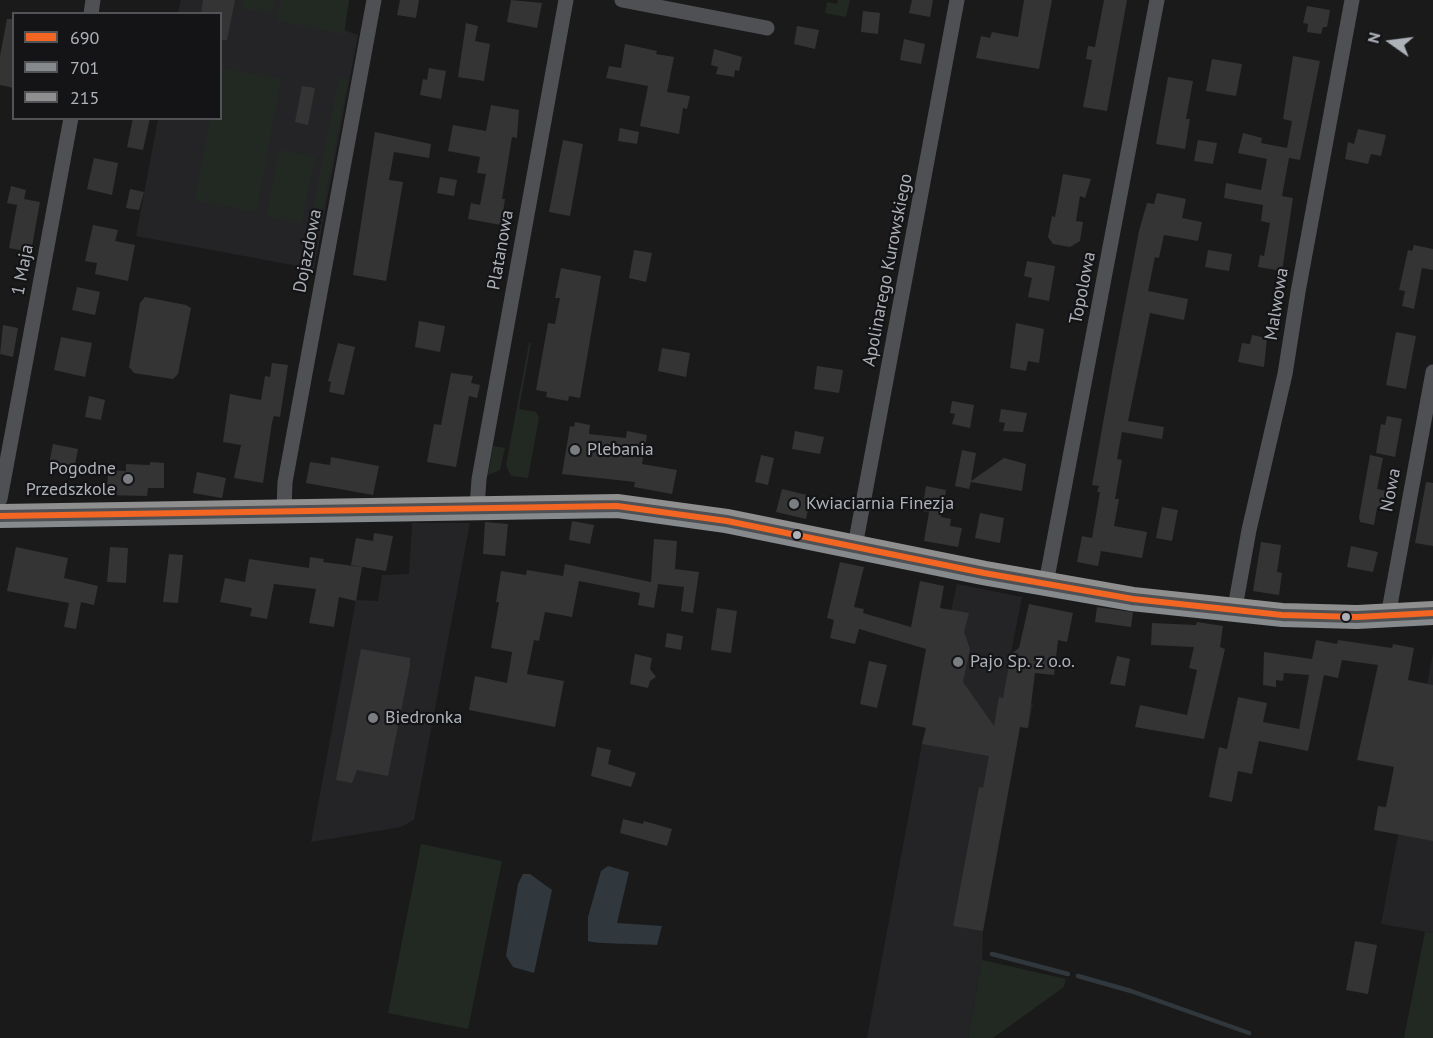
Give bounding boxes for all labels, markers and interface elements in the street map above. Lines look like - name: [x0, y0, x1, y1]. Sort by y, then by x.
- legend: [12, 12, 222, 120]
- north arrow: [1361, 12, 1421, 72]
- text: 690: [70, 26, 99, 49]
- text: N: [1363, 30, 1385, 45]
- text: 701: [70, 56, 99, 79]
- text: 215: [70, 86, 99, 109]
- street label: Apolinarego Kurowskiego: [859, 172, 917, 368]
- street label: Dojazdowa: [289, 207, 327, 295]
- street label: Platanowa: [483, 208, 519, 292]
- street label: 1 Maja: [7, 243, 39, 297]
- street label: Topolowa: [1065, 250, 1101, 326]
- street label: Malwowa: [1261, 266, 1293, 342]
- place label: Plebania: [587, 439, 654, 461]
- marker: Plebania: [568, 443, 582, 457]
- place label: Pogodne Przedszkole: [26, 458, 116, 500]
- street label: Nowa: [1376, 466, 1406, 514]
- marker: Pogodne Przedszkole: [121, 472, 135, 486]
- place label: Kwiaciarnia Finezja: [806, 493, 954, 515]
- marker: Kwiaciarnia Finezja: [787, 497, 801, 511]
- unlabelled marker: [791, 529, 803, 541]
- unlabelled marker: [1340, 611, 1352, 623]
- place label: Pajo Sp. z o.o.: [970, 651, 1075, 673]
- marker: Pajo Sp. z o.o.: [951, 655, 965, 669]
- place label: Biedronka: [385, 707, 462, 729]
- marker: Biedronka: [366, 711, 380, 725]

